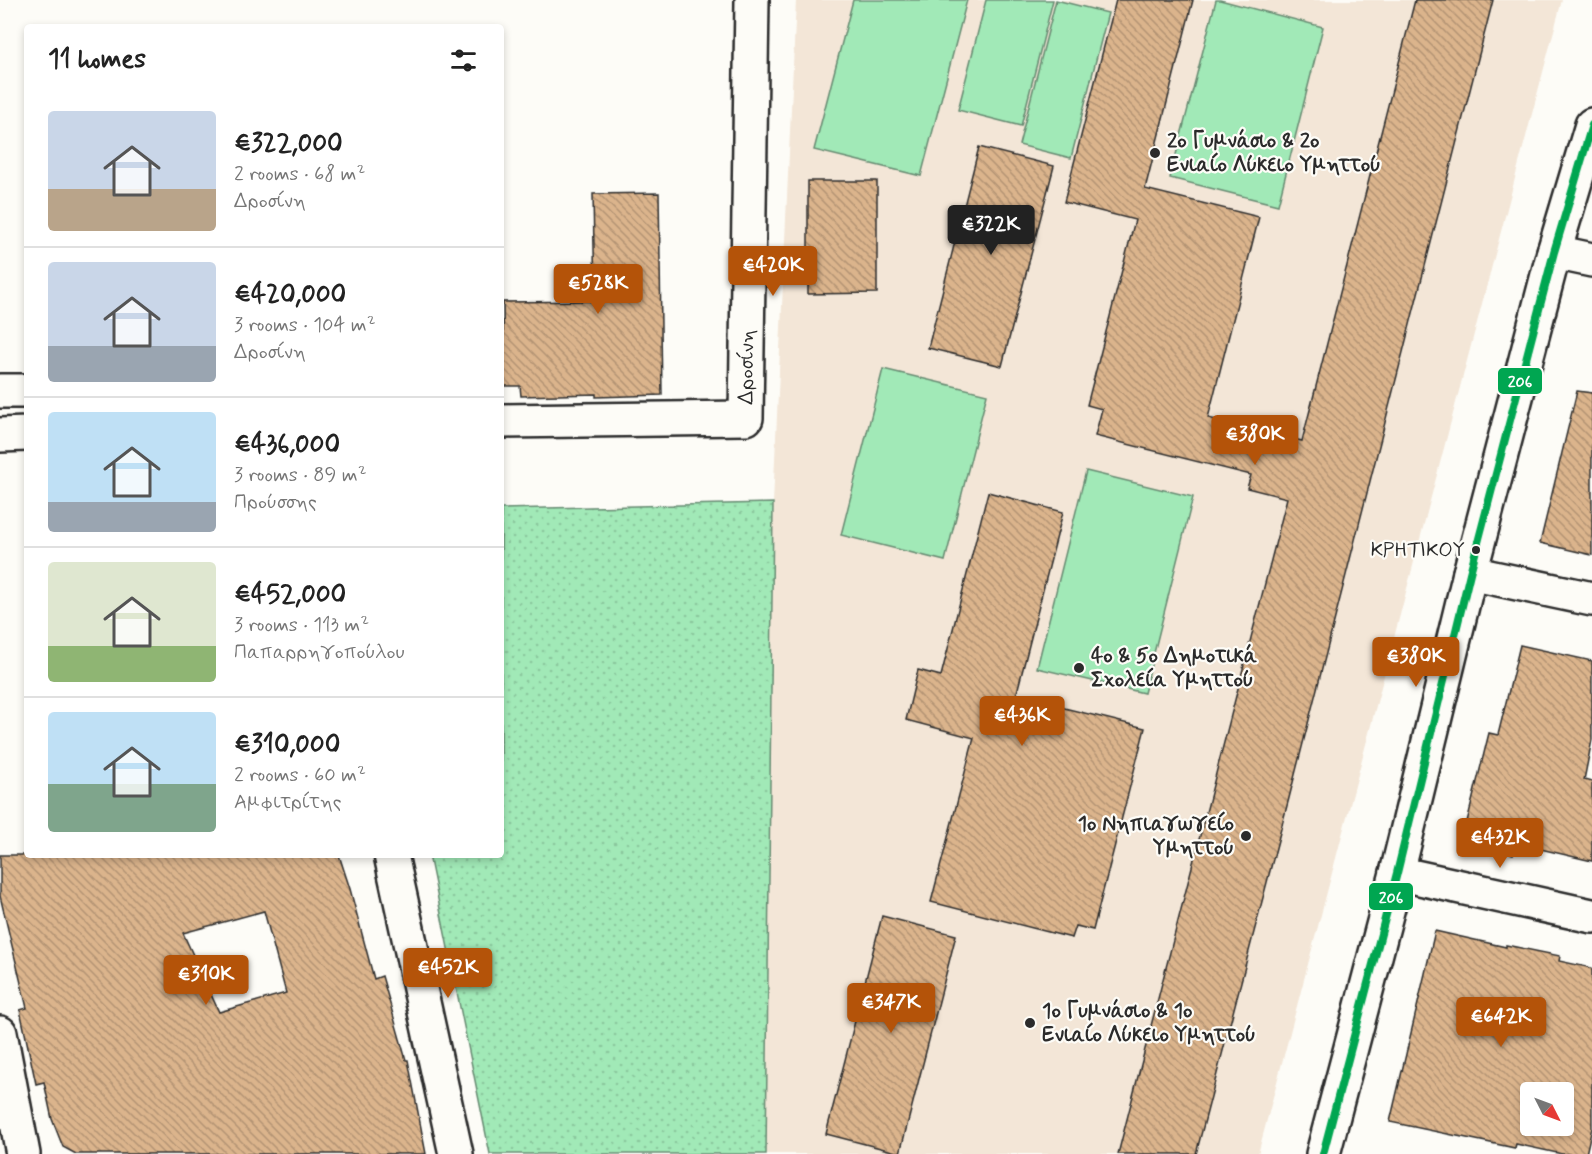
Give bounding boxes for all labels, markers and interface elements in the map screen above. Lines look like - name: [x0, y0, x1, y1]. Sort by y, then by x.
- text: 11 homes: [48, 43, 146, 77]
- icon: filters: [447, 44, 480, 77]
- text: €322,000: [234, 127, 343, 161]
- place label: 2ο Γυμνάσιο & 2ο Ενιαίο Λύκειο Υμηττού: [1167, 127, 1381, 179]
- icon: home: [96, 135, 168, 207]
- marker: 2ο Γυμνάσιο & 2ο Ενιαίο Λύκειο Υμηττού: [1148, 146, 1162, 160]
- text: 2 rooms · 68 m²: [234, 161, 365, 188]
- text: Δροσίνη: [234, 188, 306, 215]
- pin: €322K: [949, 205, 1033, 256]
- text: €322K: [962, 211, 1020, 238]
- pin: €420K: [731, 246, 815, 297]
- text: €420K: [742, 252, 804, 279]
- pin: €528K: [556, 264, 640, 315]
- text: €528K: [568, 270, 628, 297]
- text: €420,000: [234, 278, 346, 312]
- icon: home: [96, 286, 168, 358]
- text: 3 rooms · 104 m²: [234, 312, 376, 339]
- street label: Δροσίνη: [732, 329, 762, 405]
- text: Δροσίνη: [234, 339, 306, 366]
- line badge: 206: [1497, 367, 1543, 395]
- text: 206: [1508, 372, 1533, 393]
- pin: €380K: [1213, 415, 1297, 466]
- text: €380K: [1225, 421, 1285, 448]
- text: €436,000: [234, 428, 340, 462]
- icon: home: [96, 436, 168, 508]
- text: 3 rooms · 89 m²: [234, 462, 367, 489]
- text: Προύσσης: [234, 489, 317, 516]
- place label: ΚΡΗΤΙΚΟΥ: [1371, 537, 1465, 564]
- marker: ΚΡΗΤΙΚΟΥ: [1470, 544, 1482, 556]
- text: €452,000: [234, 578, 346, 612]
- icon: home: [96, 586, 168, 658]
- text: 3 rooms · 113 m²: [234, 612, 369, 639]
- pin: €380K: [1374, 637, 1458, 688]
- text: Παπαρρηγοπούλου: [234, 639, 405, 666]
- place label: 4ο & 5ο Δημοτικά Σχολεία Υμηττού: [1091, 642, 1258, 694]
- text: €380K: [1386, 643, 1446, 670]
- marker: 4ο & 5ο Δημοτικά Σχολεία Υμηττού: [1072, 661, 1086, 675]
- pin: €436K: [980, 696, 1064, 747]
- text: €436K: [994, 702, 1050, 729]
- text: €310,000: [234, 728, 340, 762]
- icon: home: [96, 736, 168, 808]
- text: 2 rooms · 60 m²: [234, 762, 366, 789]
- text: Αμφιτρίτης: [234, 789, 342, 816]
- place label: 1ο Νηπιαγωγείο Υμηττού: [1078, 810, 1234, 862]
- pin: €432K: [1458, 818, 1542, 869]
- text: €432K: [1470, 824, 1530, 851]
- marker: 1ο Νηπιαγωγείο Υμηττού: [1239, 829, 1253, 843]
- line badge: 206: [1368, 882, 1414, 911]
- text: 206: [1379, 888, 1404, 909]
- pin: €452K: [406, 948, 490, 999]
- text: €452K: [417, 954, 479, 981]
- pin: €310K: [164, 955, 248, 1006]
- text: €310K: [178, 961, 234, 988]
- pin: €347K: [849, 983, 933, 1034]
- text: €347K: [861, 989, 921, 1016]
- place label: 1ο Γυμνάσιο & 1ο Ενιαίο Λύκειο Υμηττού: [1042, 997, 1256, 1049]
- pin: €642K: [1459, 997, 1543, 1048]
- text: €642K: [1470, 1003, 1532, 1030]
- marker: 1ο Γυμνάσιο & 1ο Ενιαίο Λύκειο Υμηττού: [1023, 1016, 1037, 1030]
- north arrow: [1520, 1082, 1574, 1136]
- map controls: [1520, 1082, 1574, 1136]

